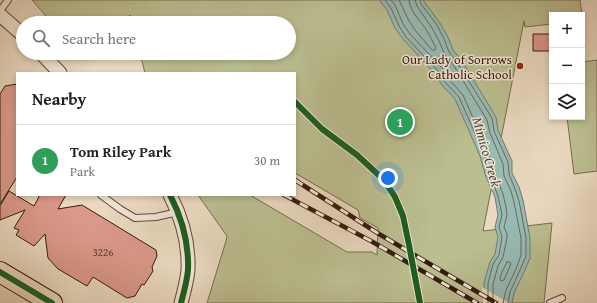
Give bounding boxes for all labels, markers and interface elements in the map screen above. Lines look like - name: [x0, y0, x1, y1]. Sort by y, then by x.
- map controls: [549, 12, 585, 120]
- button: +: [549, 12, 585, 48]
- search box: [16, 16, 296, 60]
- icon: search: [30, 27, 52, 49]
- text: Search here: [62, 28, 136, 49]
- button: −: [549, 48, 585, 84]
- place label: Our Lady of Sorrows Catholic School: [402, 50, 512, 84]
- marker: Our Lady of Sorrows Catholic School: [515, 61, 525, 71]
- button: layers: [549, 84, 585, 120]
- text: Nearby: [32, 86, 86, 111]
- pin: 1: [387, 107, 413, 137]
- water label: Mimico Creek: [467, 115, 507, 190]
- text: Tom Riley Park: [70, 141, 171, 162]
- text: 1: [42, 151, 48, 170]
- text: 30 m: [254, 151, 280, 170]
- text: Park: [70, 162, 95, 181]
- your location: [378, 168, 398, 188]
- house number: 3226: [92, 244, 114, 260]

